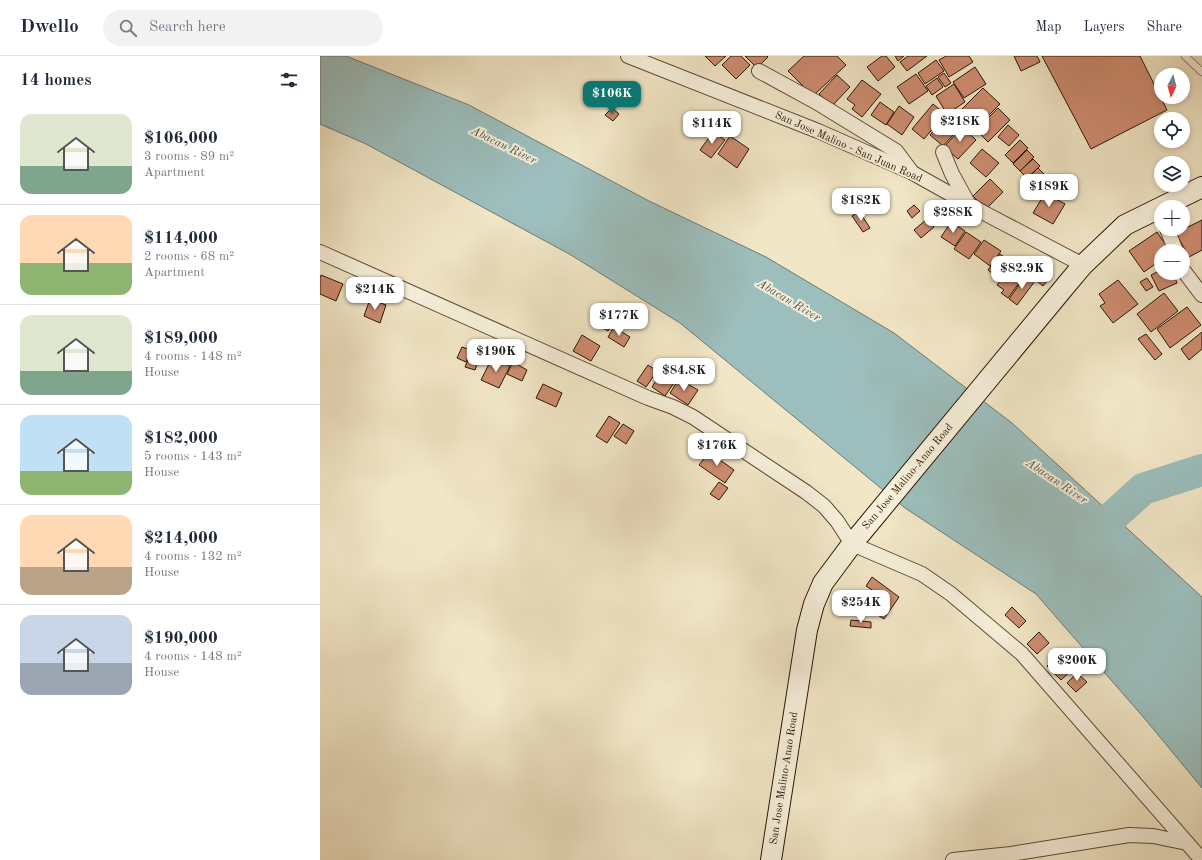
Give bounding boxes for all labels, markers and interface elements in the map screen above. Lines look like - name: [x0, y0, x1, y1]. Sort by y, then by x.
- search box: [103, 10, 383, 46]
- icon: search: [117, 17, 139, 39]
- text: Dwello: [20, 18, 79, 37]
- text: Search here: [149, 20, 226, 35]
- text: Map: [1036, 20, 1062, 34]
- text: Layers: [1084, 20, 1125, 34]
- text: Share: [1147, 20, 1182, 34]
- north arrow: [1154, 68, 1190, 104]
- map controls: [1154, 68, 1190, 280]
- icon: filters: [278, 69, 300, 91]
- text: 14 homes: [20, 72, 92, 89]
- pin: $106K: [584, 81, 640, 115]
- text: $106K: [592, 87, 632, 100]
- pin: $218K: [932, 109, 988, 143]
- street label: San Jose Malino - San Juan Road: [773, 110, 924, 185]
- pin: $114K: [684, 111, 740, 145]
- button: locate: [1154, 112, 1190, 148]
- text: $218K: [940, 115, 980, 128]
- text: $114K: [692, 117, 732, 130]
- water label: Abacan River: [468, 124, 539, 167]
- icon: home: [52, 130, 100, 178]
- text: $106,000: [144, 130, 218, 147]
- text: 3 rooms · 89 m²: [144, 150, 234, 163]
- button: layers: [1154, 156, 1190, 192]
- text: Apartment: [144, 166, 205, 179]
- pin: $189K: [1021, 174, 1077, 208]
- text: $189K: [1029, 180, 1069, 193]
- pin: $182K: [833, 188, 889, 222]
- text: $182K: [841, 194, 881, 207]
- pin: $288K: [925, 200, 981, 234]
- button: +: [1154, 200, 1190, 236]
- text: $288K: [933, 206, 973, 219]
- text: $114,000: [144, 230, 218, 247]
- icon: home: [52, 231, 100, 279]
- button: −: [1154, 244, 1190, 280]
- text: 2 rooms · 68 m²: [144, 250, 234, 263]
- pin: $82.9K: [989, 256, 1055, 290]
- text: $82.9K: [1000, 262, 1044, 275]
- text: Apartment: [144, 266, 205, 279]
- pin: $214K: [347, 277, 403, 311]
- water label: Abacan River: [754, 277, 823, 325]
- text: $214K: [355, 283, 395, 296]
- pin: $177K: [591, 303, 647, 337]
- text: $177K: [599, 309, 639, 322]
- text: $189,000: [144, 330, 218, 347]
- icon: home: [52, 331, 100, 379]
- pin: $190K: [468, 339, 524, 373]
- text: $190K: [476, 345, 516, 358]
- text: 4 rooms · 148 m²: [144, 350, 242, 363]
- pin: $84.8K: [651, 358, 717, 392]
- text: $84.8K: [662, 364, 706, 377]
- text: House: [144, 366, 179, 379]
- street label: San Jose Malino-Anao Road: [861, 422, 956, 532]
- text: $182,000: [144, 430, 218, 447]
- icon: home: [52, 431, 100, 479]
- pin: $176K: [689, 433, 745, 467]
- text: $176K: [697, 439, 737, 452]
- text: 5 rooms · 143 m²: [144, 450, 242, 463]
- water label: Abacan River: [1023, 456, 1090, 507]
- text: House: [144, 466, 179, 479]
- text: $214,000: [144, 530, 218, 547]
- icon: home: [52, 531, 100, 579]
- text: 4 rooms · 132 m²: [144, 550, 242, 563]
- text: House: [144, 566, 179, 579]
- pin: $254K: [833, 590, 889, 624]
- text: $254K: [841, 596, 881, 609]
- text: $190,000: [144, 630, 218, 647]
- icon: home: [52, 631, 100, 679]
- pin: $200K: [1049, 648, 1105, 682]
- text: 4 rooms · 148 m²: [144, 650, 242, 663]
- text: $200K: [1057, 654, 1097, 667]
- text: House: [144, 666, 179, 679]
- street label: San Jose Malino-Anao Road: [769, 711, 800, 846]

